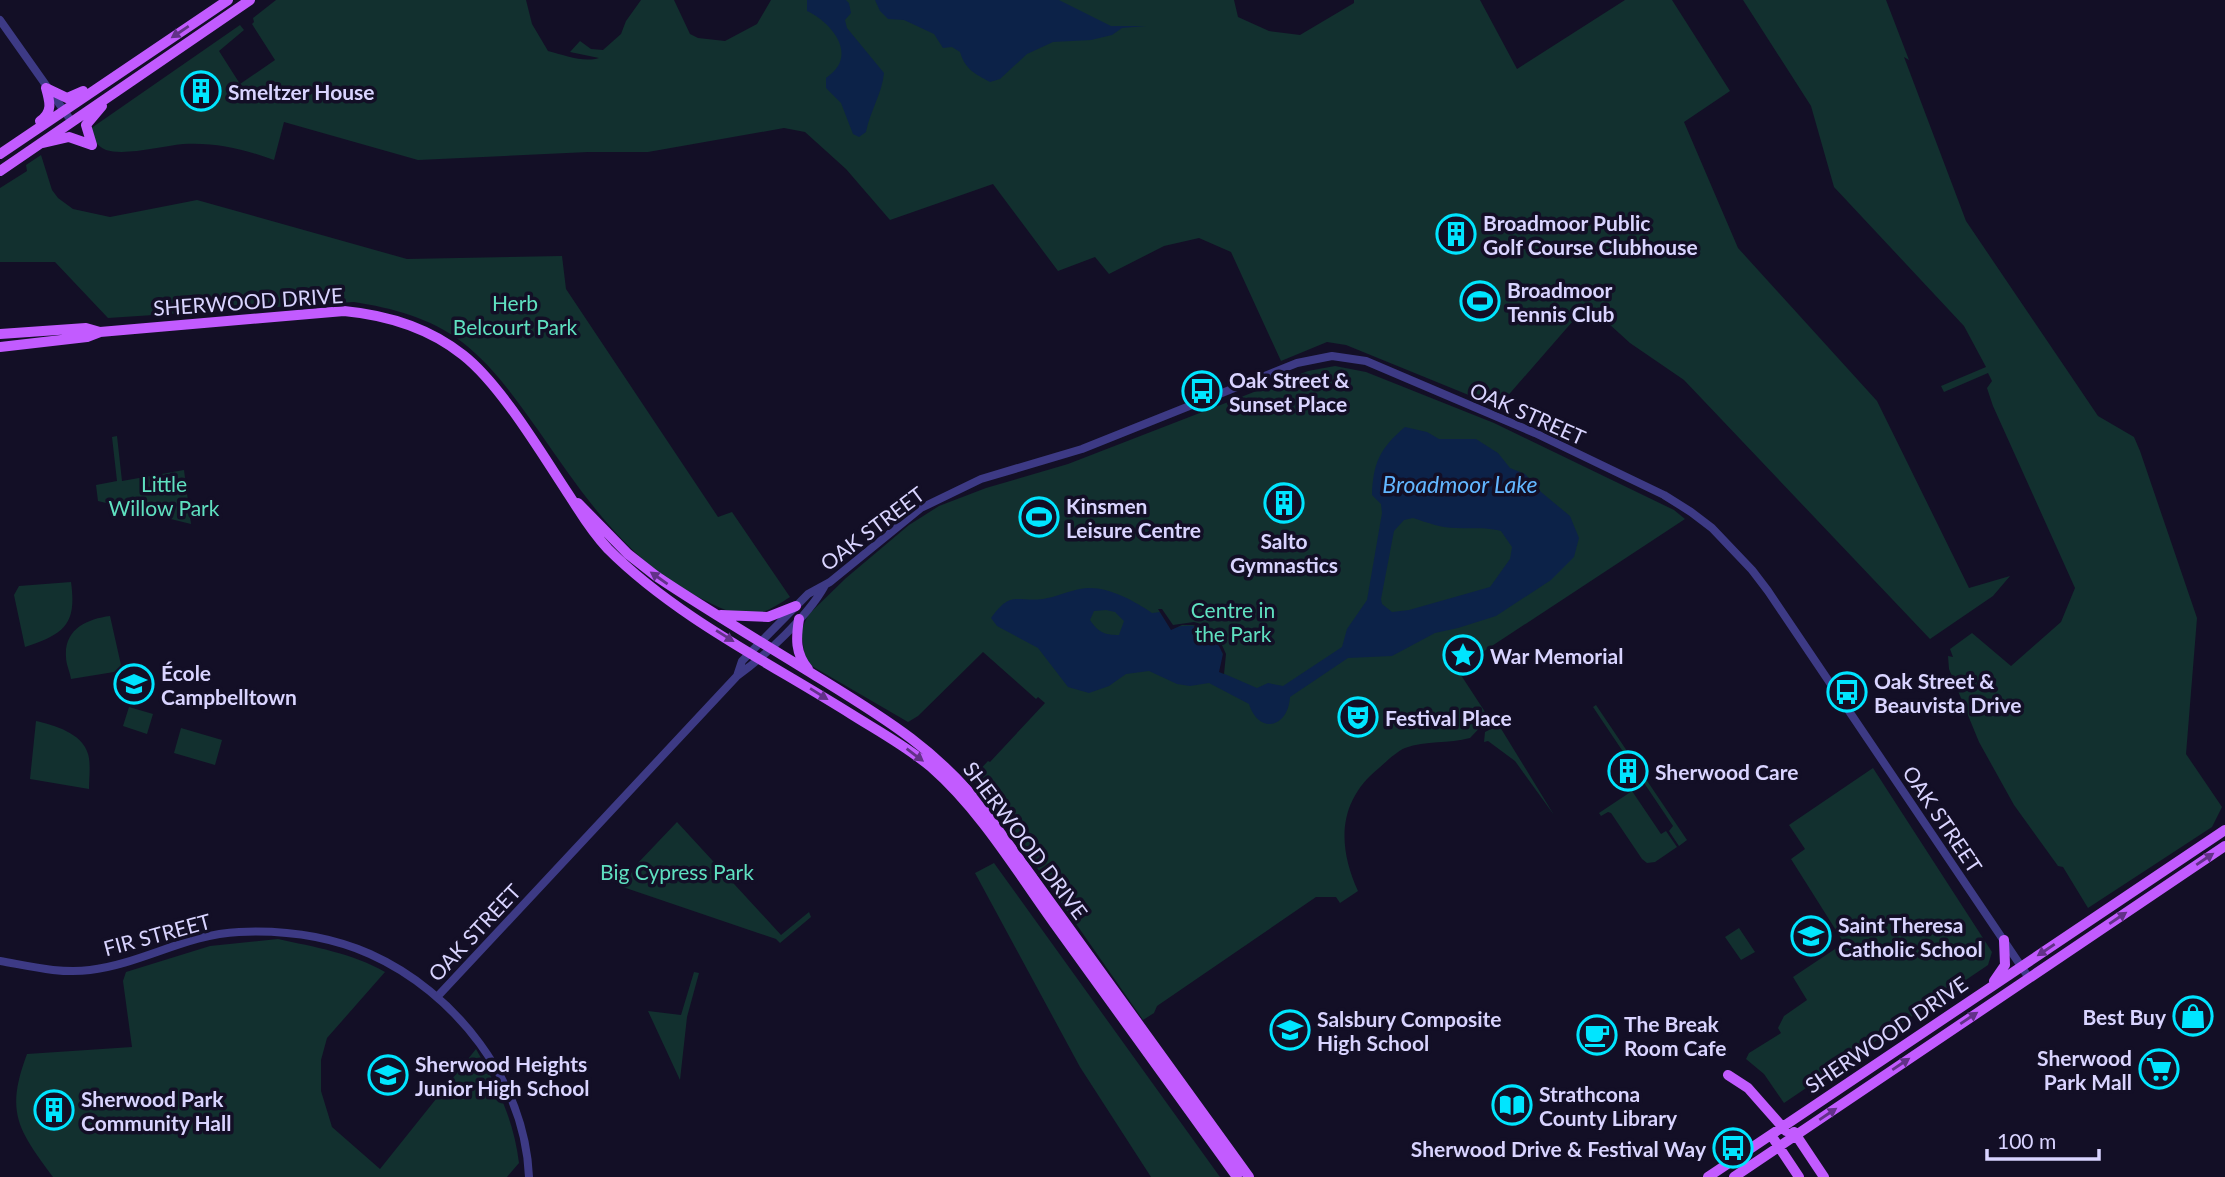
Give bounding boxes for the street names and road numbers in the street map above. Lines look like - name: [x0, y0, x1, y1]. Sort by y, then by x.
- street label: SHERWOOD DRIVE: [152, 282, 344, 320]
- street label: OAK STREET: [1466, 376, 1590, 450]
- street label: OAK STREET: [815, 480, 929, 575]
- street label: SHERWOOD DRIVE: [959, 756, 1093, 924]
- street label: OAK STREET: [1898, 761, 1988, 878]
- street label: OAK STREET: [423, 878, 526, 986]
- street label: FIR STREET: [101, 908, 214, 960]
- street label: SHERWOOD DRIVE: [1800, 970, 1972, 1098]

